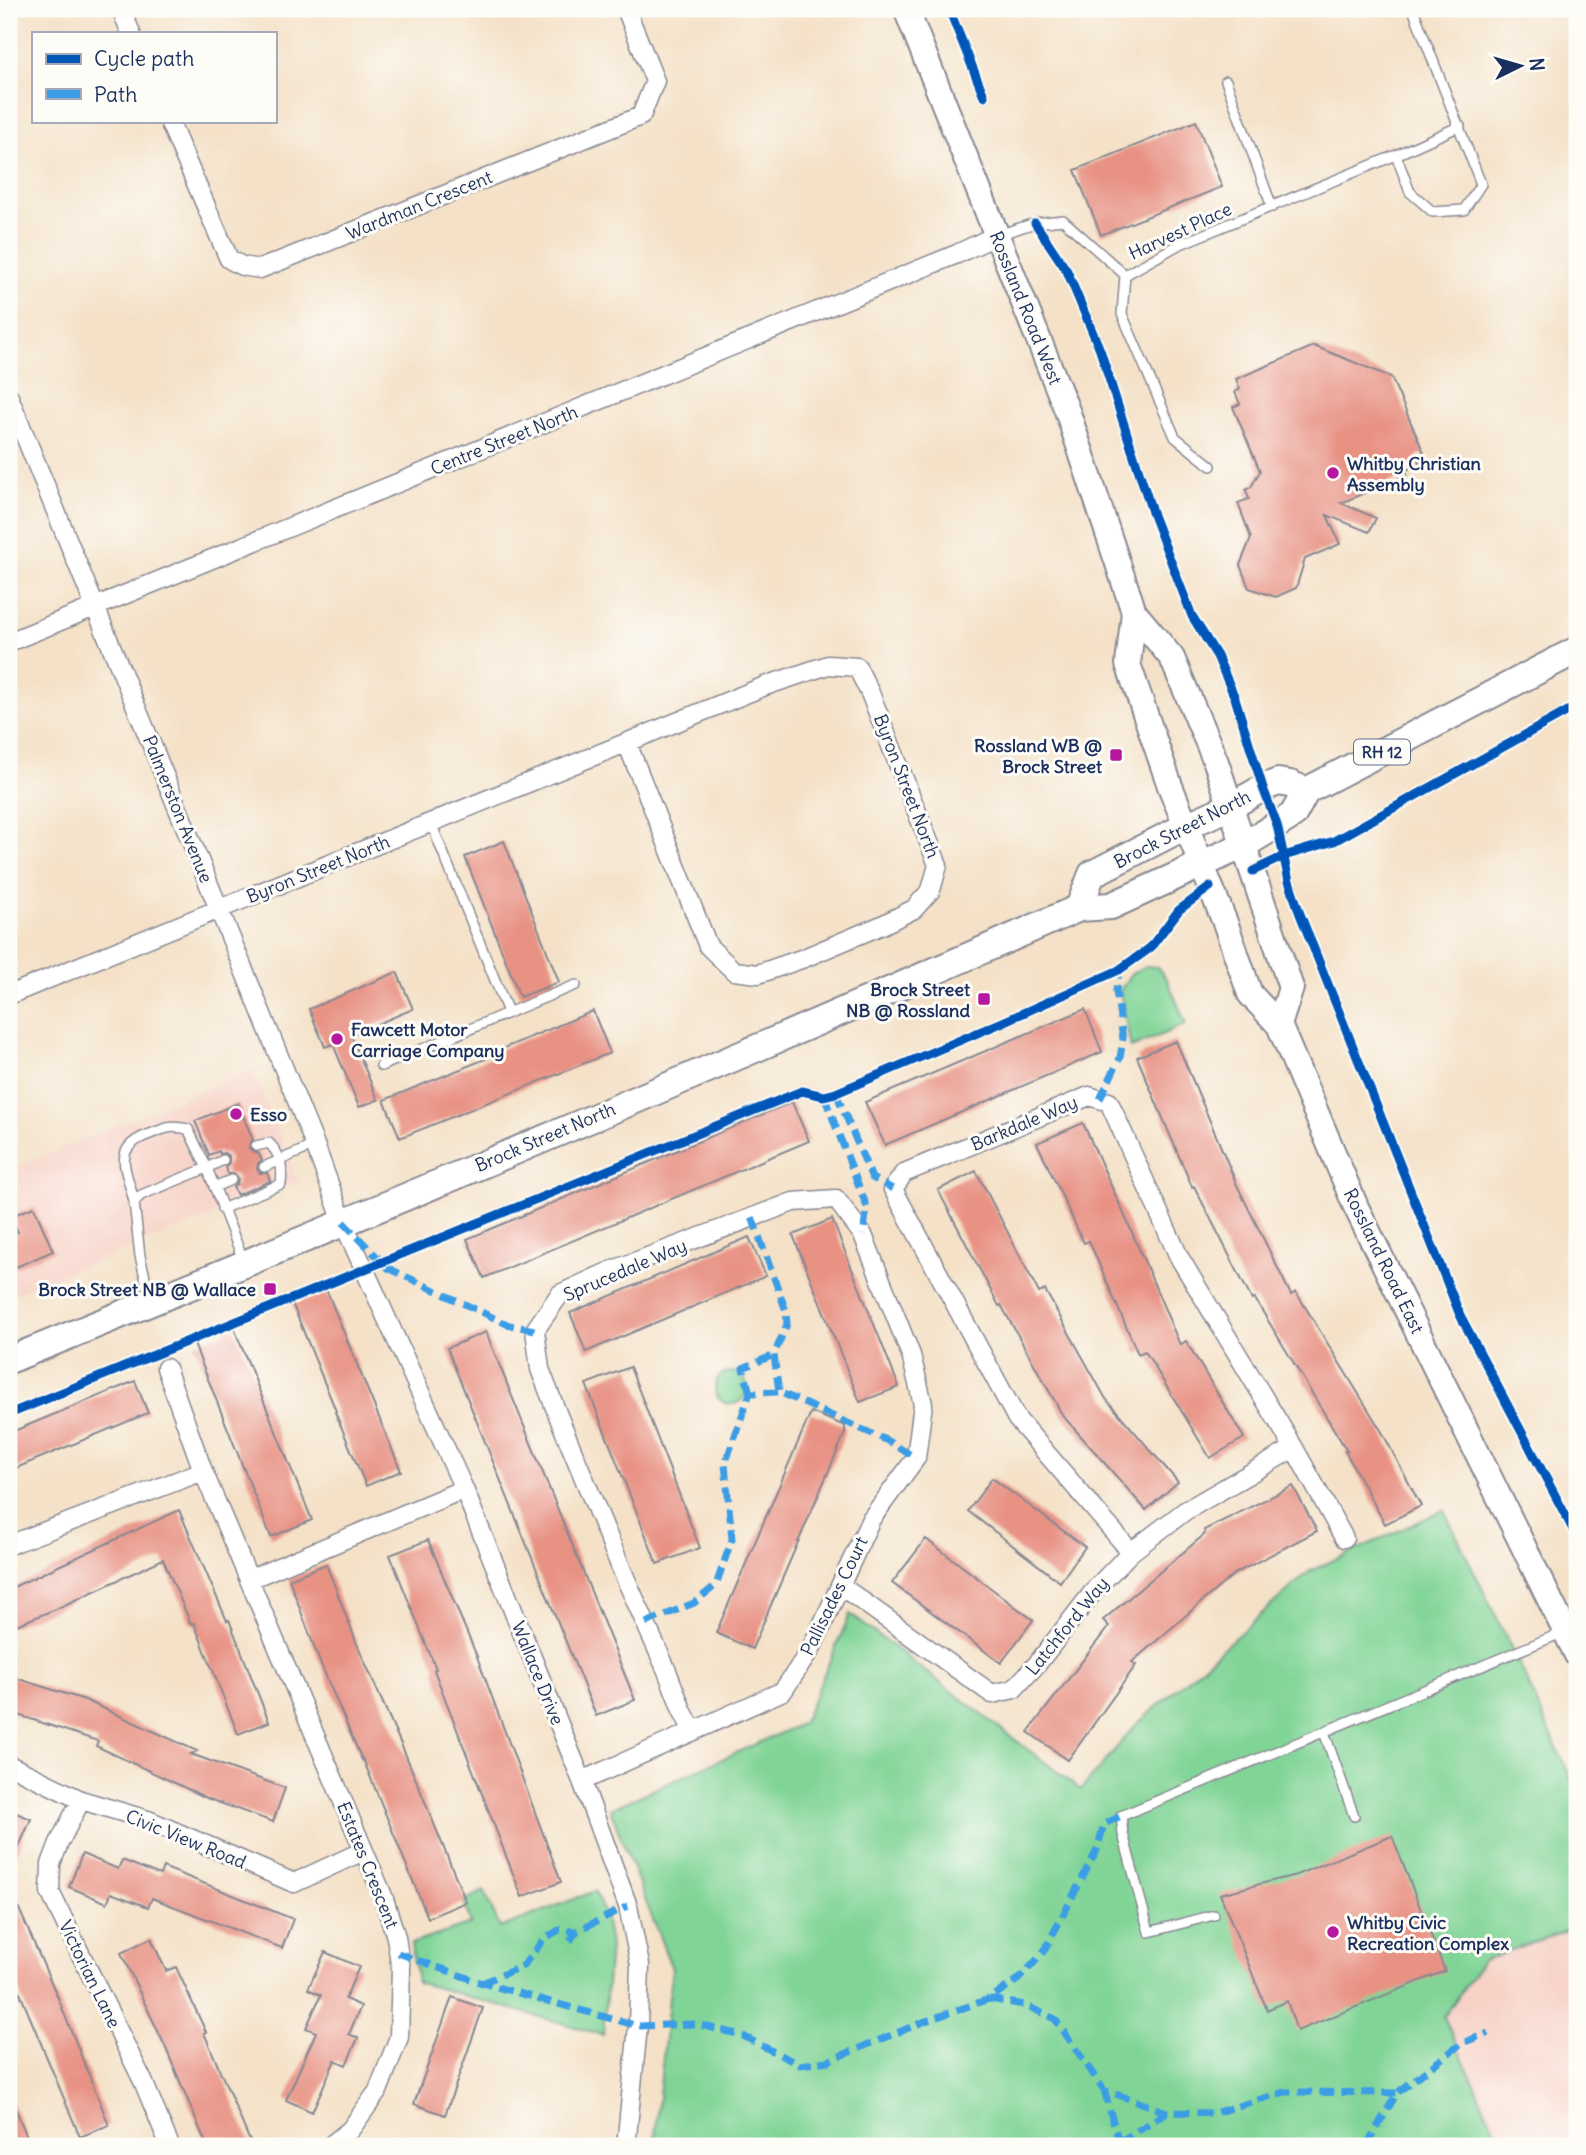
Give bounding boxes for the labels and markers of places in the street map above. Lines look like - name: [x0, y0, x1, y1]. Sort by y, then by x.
- place label: Whitby Christian Assembly: [1347, 452, 1481, 496]
- marker: Whitby Christian Assembly: [1325, 465, 1341, 481]
- place label: Rossland WB @ Brock Street: [974, 734, 1103, 778]
- marker: Rossland WB @ Brock Street: [1108, 747, 1124, 763]
- place label: Brock Street NB @ Rossland: [846, 978, 971, 1022]
- marker: Brock Street NB @ Rossland: [976, 991, 992, 1007]
- place label: Fawcett Motor Carriage Company: [351, 1018, 505, 1062]
- marker: Fawcett Motor Carriage Company: [329, 1031, 345, 1047]
- place label: Esso: [250, 1103, 287, 1126]
- marker: Esso: [228, 1106, 244, 1122]
- place label: Brock Street NB @ Wallace: [38, 1278, 256, 1301]
- marker: Brock Street NB @ Wallace: [262, 1281, 278, 1297]
- place label: Whitby Civic Recreation Complex: [1347, 1911, 1509, 1955]
- marker: Whitby Civic Recreation Complex: [1325, 1924, 1341, 1940]

